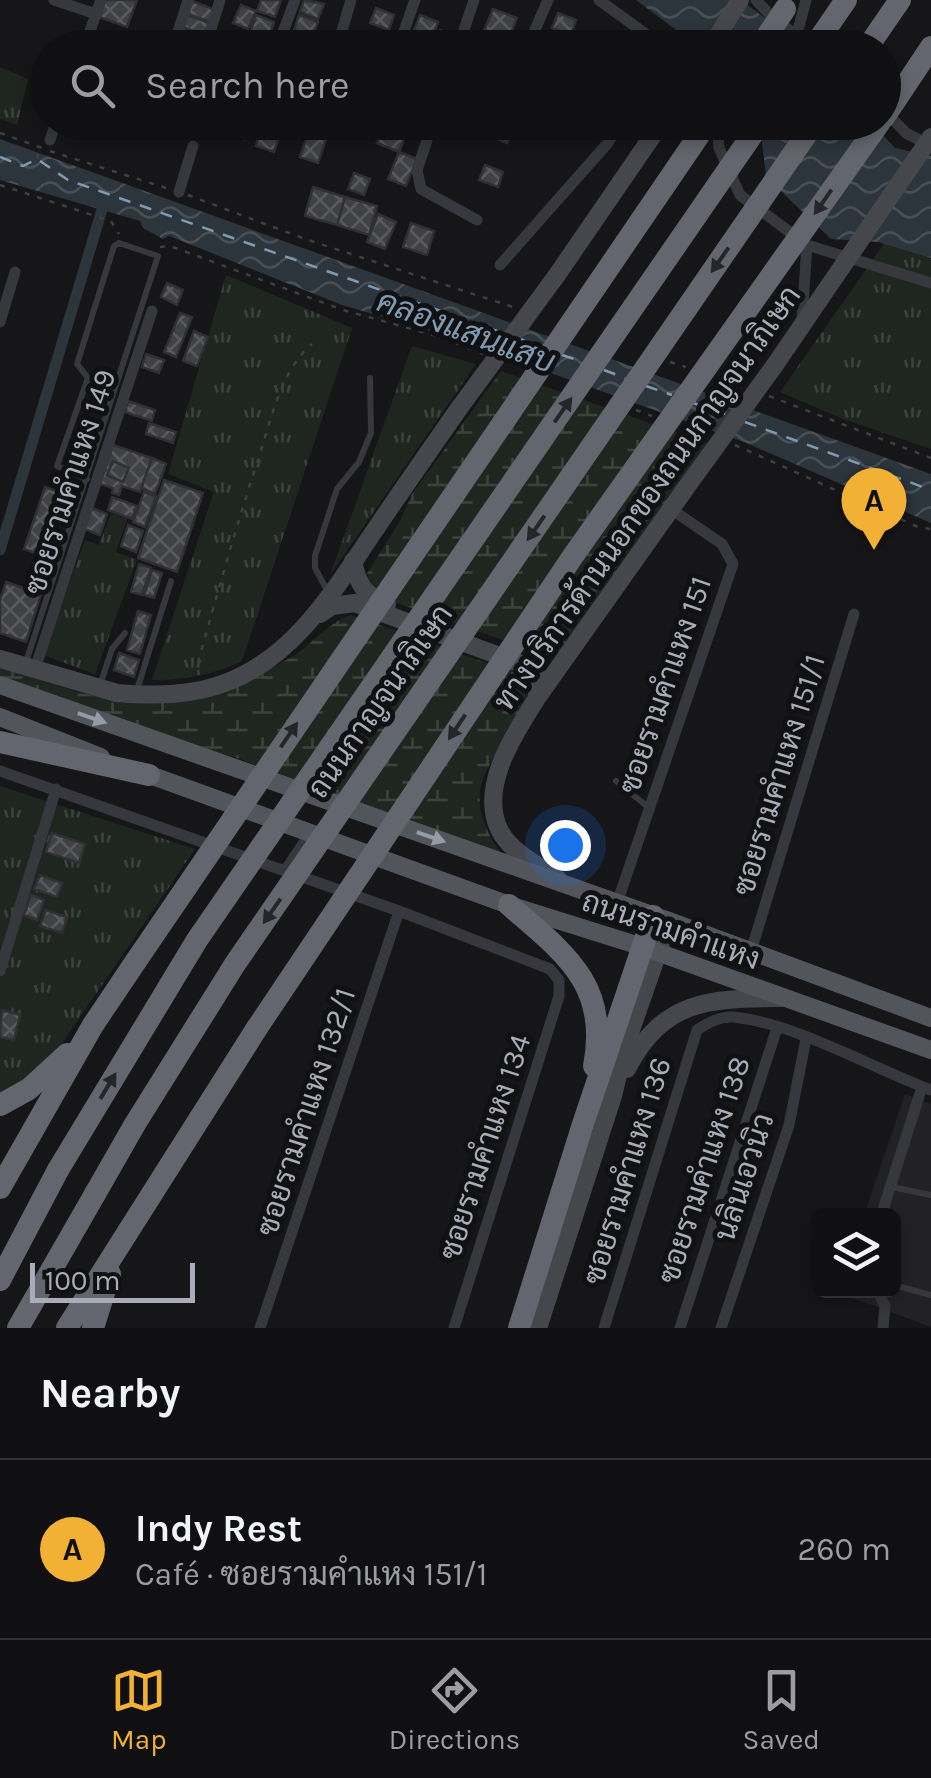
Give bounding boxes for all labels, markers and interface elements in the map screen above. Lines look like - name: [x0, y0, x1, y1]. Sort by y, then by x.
- search box: [30, 30, 901, 140]
- icon: search: [65, 58, 120, 113]
- text: Search here: [145, 63, 349, 108]
- one-way arrow: [814, 189, 833, 215]
- one-way arrow: [711, 247, 730, 274]
- street label: ทางบริการด้านนอกของถนนกาญจนาภิเษก: [483, 277, 808, 717]
- water label: คลองแสนแสบ: [372, 282, 560, 381]
- street label: ซอยรามคำแหง 149: [17, 365, 123, 599]
- one-way arrow: [553, 397, 572, 423]
- pin: A: [842, 468, 906, 550]
- one-way arrow: [527, 515, 546, 541]
- street label: ซอยรามคำแหง 151: [611, 572, 719, 798]
- street label: ถนนกาญจนาภิเษก: [300, 597, 460, 805]
- street label: ซอยรามคำแหง 151/1: [725, 650, 833, 900]
- one-way arrow: [77, 711, 107, 726]
- one-way arrow: [448, 713, 467, 740]
- one-way arrow: [279, 721, 298, 748]
- your location: [540, 820, 591, 871]
- one-way arrow: [417, 831, 447, 846]
- street label: ถนนรามคำแหง: [577, 883, 765, 977]
- one-way arrow: [263, 897, 282, 924]
- street label: ซอยรามคำแหง 132/1: [249, 984, 363, 1240]
- street label: ซอยรามคำแหง 134: [432, 1029, 538, 1264]
- street label: ซอยรามคำแหง 138: [650, 1052, 758, 1288]
- street label: ซอยรามคำแหง 136: [575, 1053, 679, 1289]
- one-way arrow: [99, 1072, 116, 1100]
- street label: นลินเอวนิว: [706, 1108, 782, 1246]
- map controls: [811, 1208, 901, 1298]
- button: layers: [811, 1208, 901, 1298]
- scale bar: [30, 1258, 195, 1302]
- text: 100 m: [45, 1264, 120, 1297]
- text: Nearby: [40, 1368, 180, 1418]
- text: Indy Rest: [135, 1506, 302, 1551]
- text: A: [62, 1531, 83, 1568]
- text: 260 m: [798, 1531, 891, 1568]
- text: Café · ซอยรามคำแหง 151/1: [135, 1556, 487, 1593]
- tab: Map: [111, 1663, 167, 1756]
- tab: Directions: [389, 1663, 520, 1756]
- tab: Saved: [742, 1663, 820, 1756]

